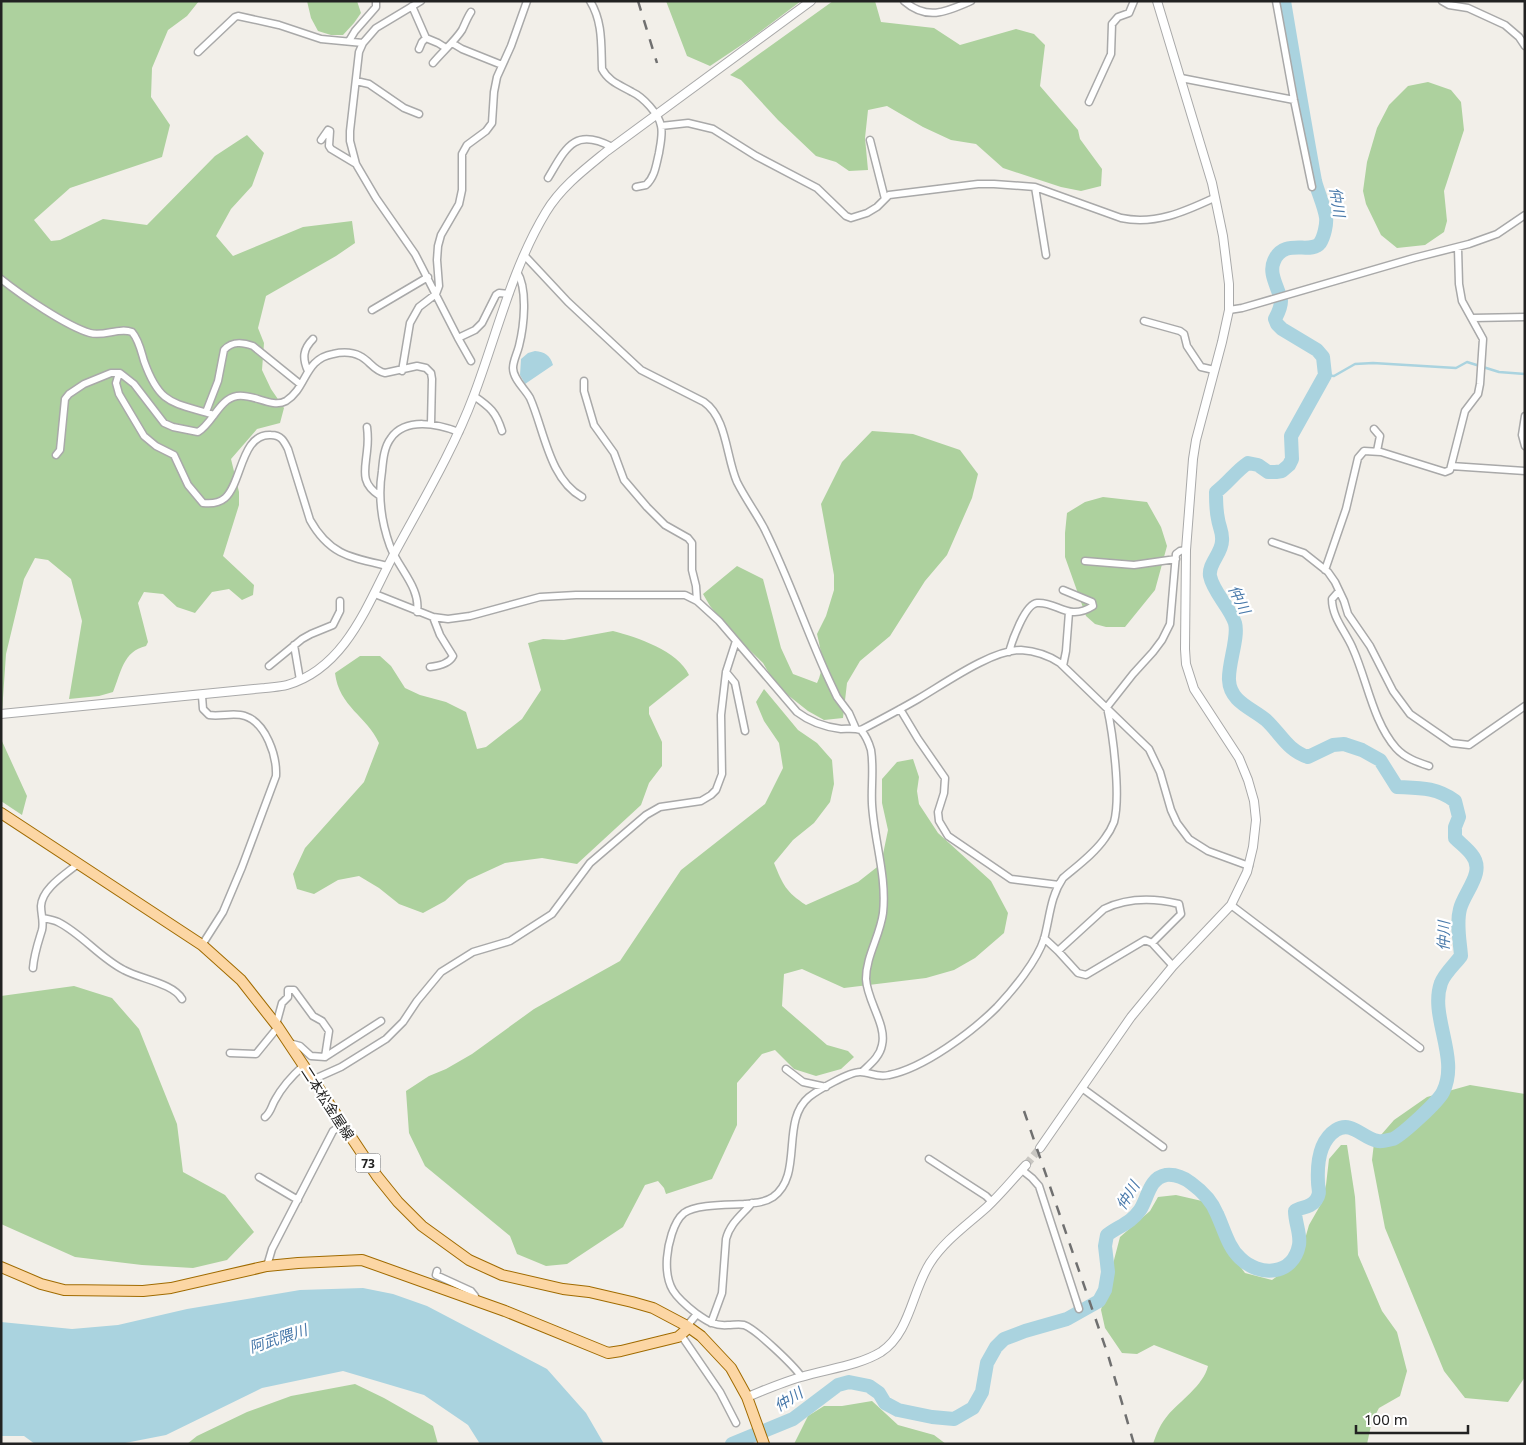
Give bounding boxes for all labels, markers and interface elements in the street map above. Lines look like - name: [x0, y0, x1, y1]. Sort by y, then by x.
- water label: 仲川: [1326, 186, 1351, 220]
- water label: 仲川: [1224, 581, 1256, 619]
- water label: 仲川: [1433, 919, 1453, 951]
- street label: 二本松金屋線: [297, 1063, 359, 1143]
- road number: 73: [356, 1154, 380, 1172]
- water label: 仲川: [1111, 1175, 1144, 1213]
- water label: 阿武隈川: [246, 1319, 312, 1357]
- water label: 仲川: [770, 1382, 808, 1415]
- scale bar: [1356, 1402, 1468, 1434]
- text: 100 m: [1364, 1409, 1408, 1429]

